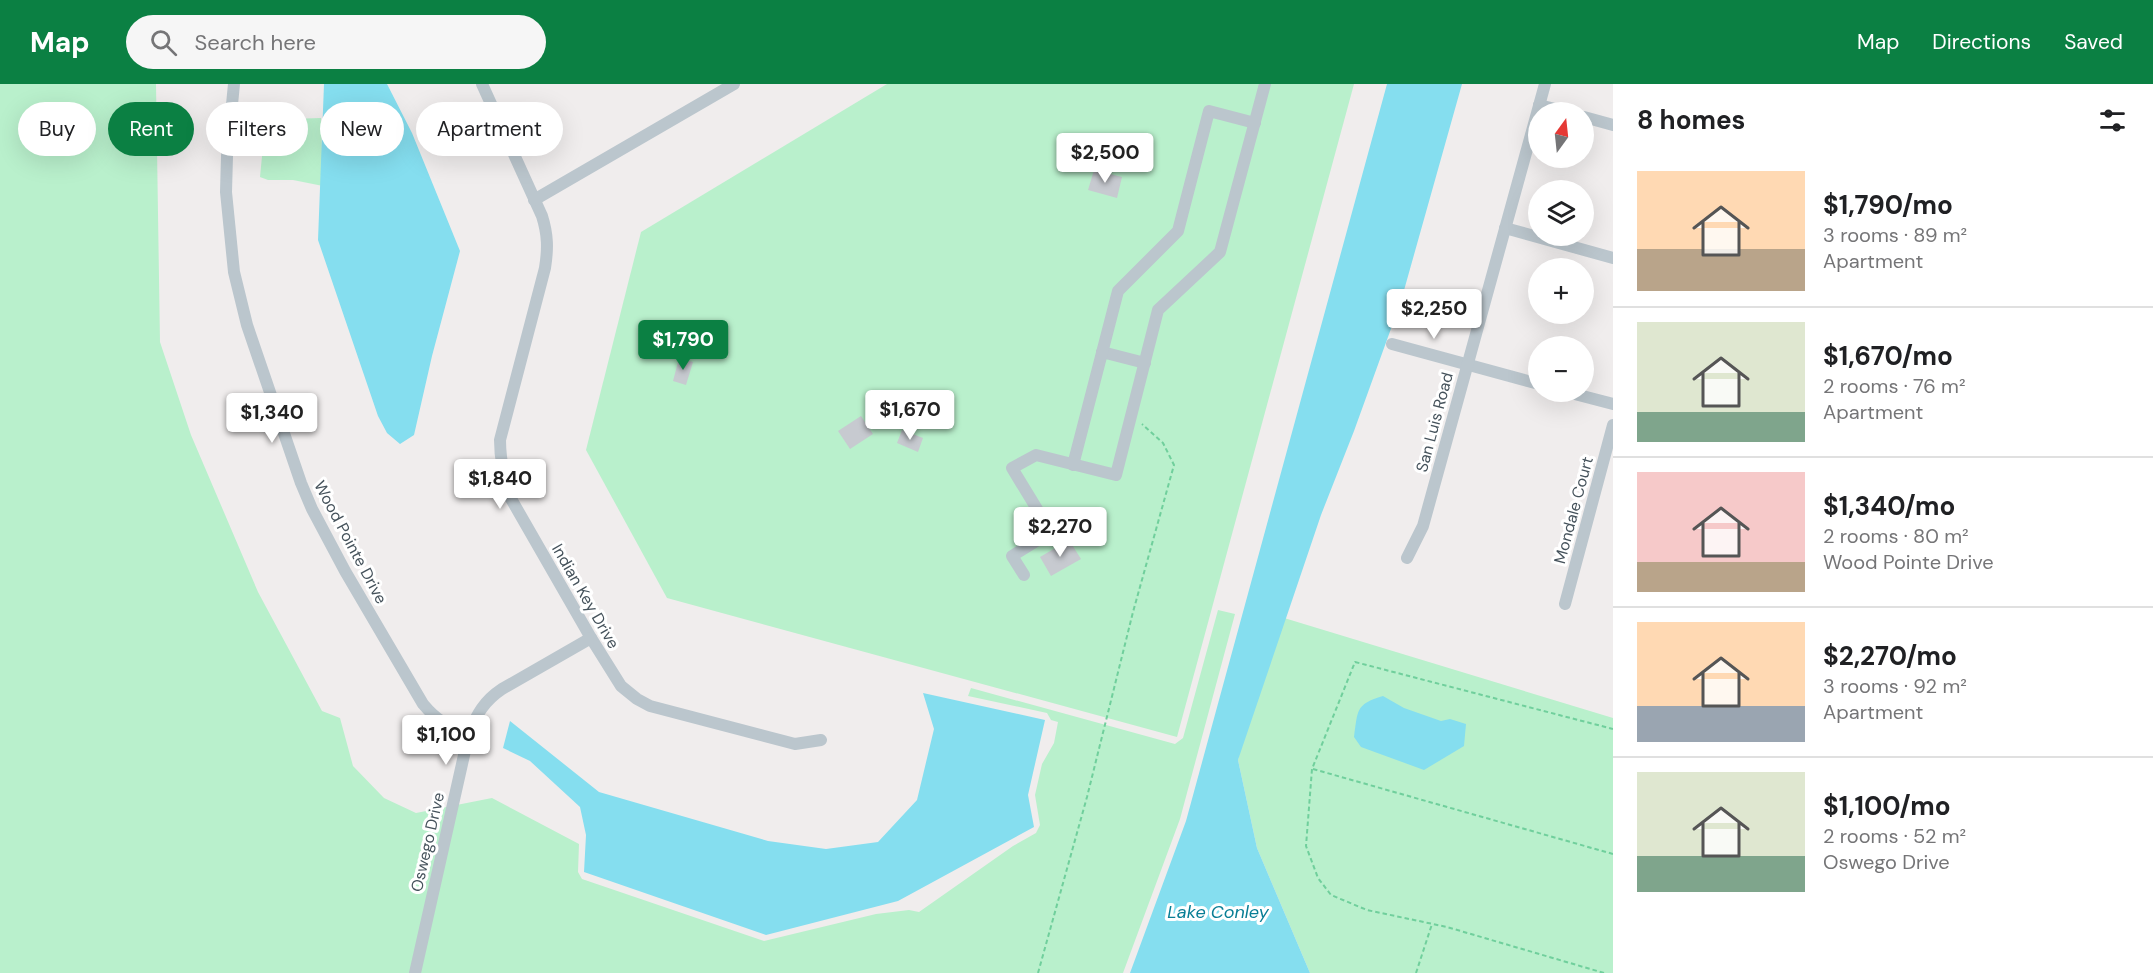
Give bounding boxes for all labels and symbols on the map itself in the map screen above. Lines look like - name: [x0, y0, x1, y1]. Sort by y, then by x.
- north arrow: [1528, 102, 1594, 168]
- pin: $2,500: [1056, 133, 1154, 184]
- pin: $2,250: [1385, 289, 1483, 340]
- pin: $1,790: [634, 320, 732, 371]
- street label: San Luis Road: [1411, 370, 1458, 474]
- pin: $1,670: [861, 390, 959, 441]
- pin: $1,340: [223, 393, 321, 444]
- street label: Mondale Court: [1549, 454, 1598, 566]
- pin: $1,840: [451, 459, 549, 510]
- street label: Wood Pointe Drive: [309, 477, 392, 607]
- pin: $2,270: [1011, 507, 1109, 558]
- street label: Indian Key Drive: [547, 540, 624, 652]
- pin: $1,100: [397, 715, 495, 766]
- street label: Oswego Drive: [406, 790, 449, 894]
- water label: Lake Conley: [1167, 900, 1270, 924]

